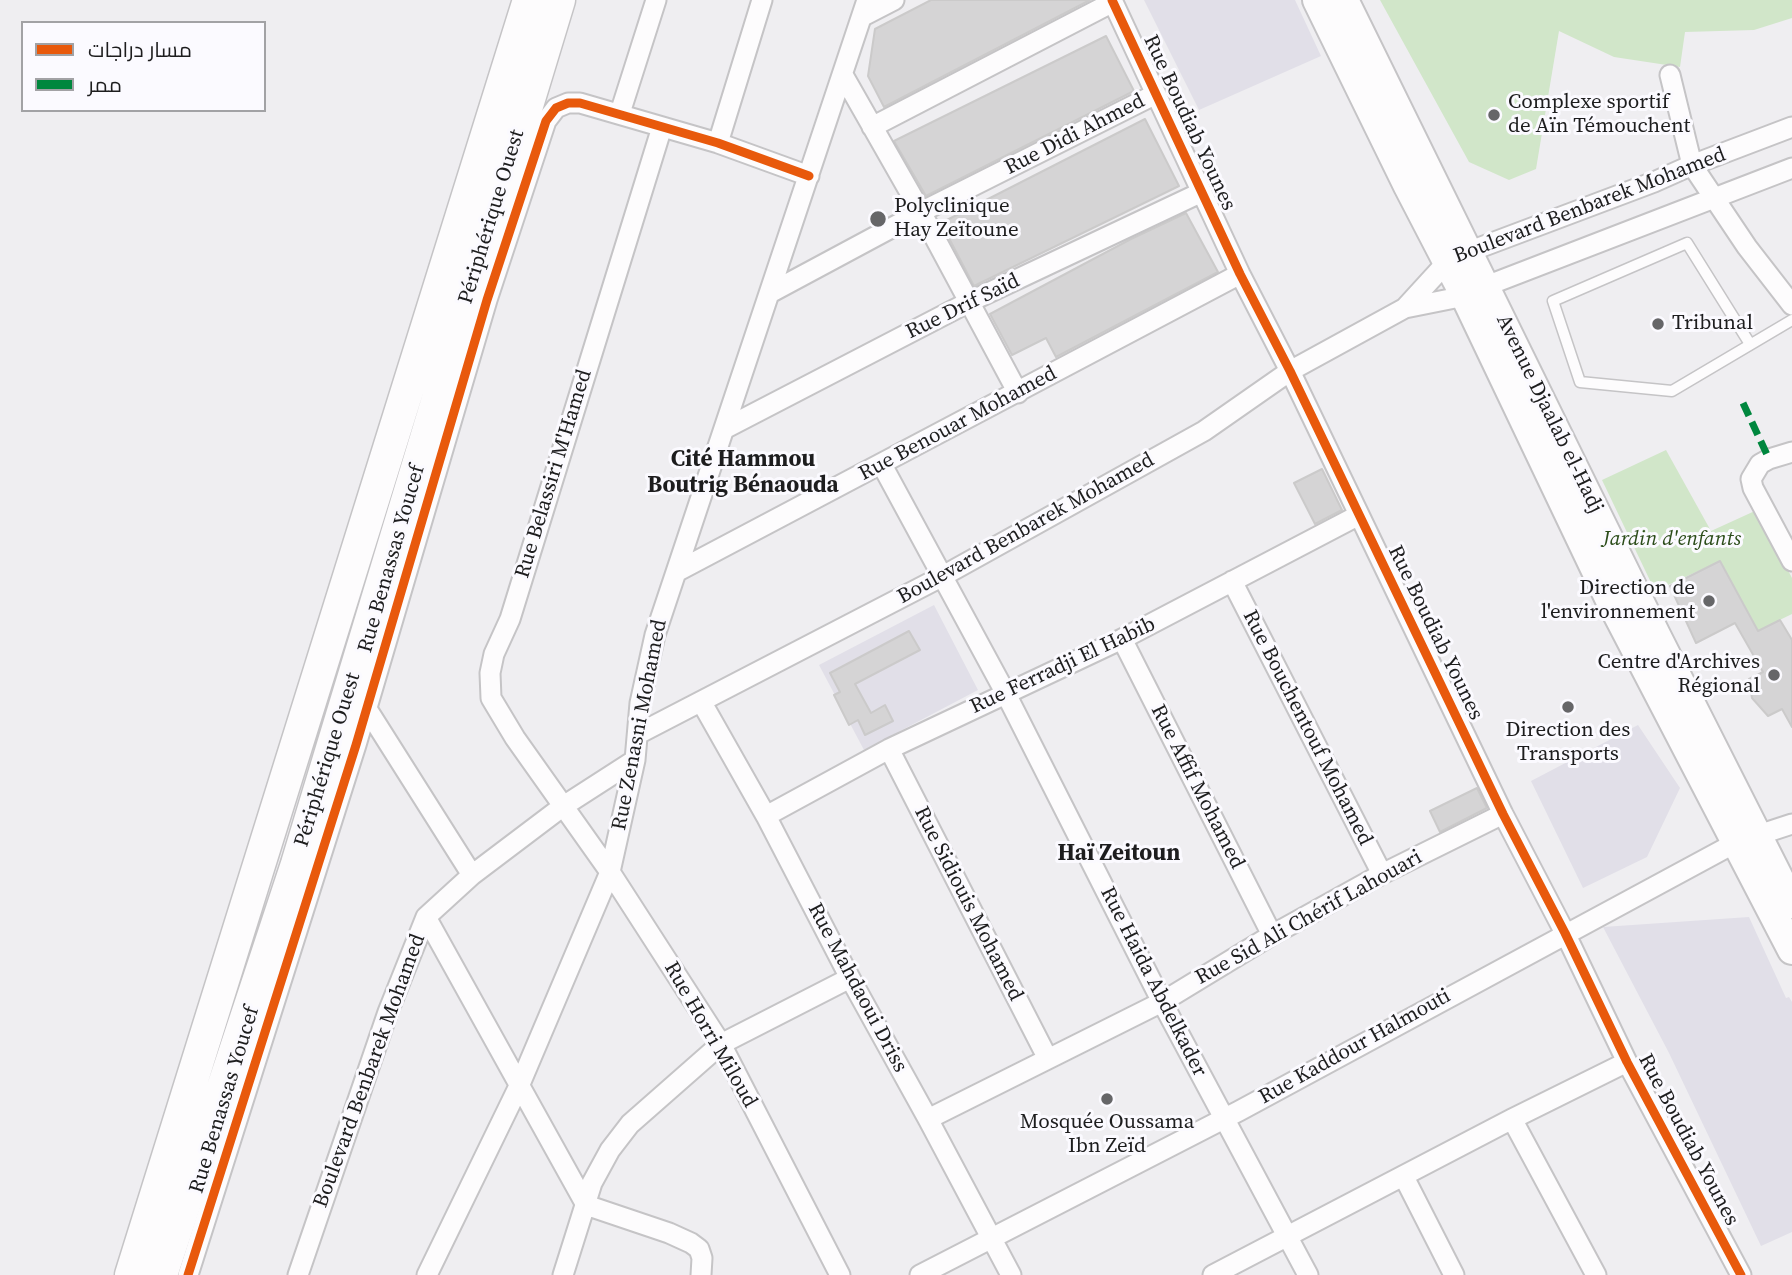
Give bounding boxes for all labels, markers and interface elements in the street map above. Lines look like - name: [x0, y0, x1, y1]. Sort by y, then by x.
- legend: [21, 21, 266, 112]
- street label: Rue Boudiab Younes: [1137, 31, 1241, 215]
- text: مسار دراجات: [88, 35, 192, 64]
- text: ممر: [88, 70, 122, 99]
- street label: Rue Didi Ahmed: [1001, 89, 1149, 181]
- place label: Complexe sportif de Aïn Témouchent: [1508, 90, 1690, 140]
- marker: Complexe sportif de Aïn Témouchent: [1486, 107, 1502, 123]
- street label: Périphérique Ouest: [453, 127, 531, 307]
- street label: Boulevard Benbarek Mohamed: [1450, 142, 1730, 270]
- place label: Polyclinique Hay Zeïtoune: [894, 194, 1019, 244]
- marker: Polyclinique Hay Zeïtoune: [868, 209, 888, 229]
- street label: Rue Drif Saïd: [902, 269, 1024, 345]
- street label: Avenue Djaalab el-Hadj: [1490, 311, 1608, 517]
- place label: Tribunal: [1672, 311, 1753, 337]
- marker: Tribunal: [1650, 316, 1666, 332]
- street label: Rue Benouar Mohamed: [855, 361, 1061, 487]
- street label: Rue Belassiri M'Hamed: [510, 367, 598, 581]
- district label: Cité Hammou Boutrig Bénaouda: [647, 446, 839, 500]
- street label: Boulevard Benbarek Mohamed: [893, 448, 1159, 610]
- street label: Rue Benassas Youcef: [353, 462, 431, 656]
- park label: Jardin d'enfants: [1603, 527, 1741, 553]
- street label: Rue Boudiab Younes: [1382, 542, 1488, 724]
- place label: Direction de l'environnement: [1541, 576, 1695, 626]
- marker: Direction de l'environnement: [1701, 593, 1717, 609]
- street label: Rue Bouchentouf Mohamed: [1237, 606, 1377, 850]
- street label: Rue Ferradji El Habib: [966, 612, 1160, 720]
- street label: Rue Zenasni Mohamed: [607, 617, 673, 833]
- place label: Centre d'Archives Régional: [1598, 650, 1760, 700]
- marker: Centre d'Archives Régional: [1766, 667, 1782, 683]
- street label: Périphérique Ouest: [289, 670, 367, 850]
- marker: Direction des Transports: [1560, 699, 1576, 715]
- street label: Rue Affif Mohamed: [1145, 701, 1249, 873]
- place label: Direction des Transports: [1506, 718, 1630, 768]
- street label: Rue Sidiouis Mohamed: [908, 803, 1028, 1005]
- district label: Haï Zeitoun: [1058, 840, 1180, 868]
- street label: Rue Sid Ali Chérif Lahouari: [1191, 845, 1427, 991]
- street label: Rue Haida Abdelkader: [1094, 883, 1212, 1081]
- street label: Rue Mahdaoui Driss: [802, 899, 912, 1077]
- street label: Boulevard Benbarek Mohamed: [309, 931, 431, 1211]
- street label: Rue Horri Miloud: [658, 958, 762, 1112]
- street label: Rue Kaddour Halmouti: [1255, 984, 1455, 1110]
- street label: Rue Benassas Youcef: [185, 1003, 265, 1197]
- street label: Rue Boudiab Younes: [1632, 1050, 1744, 1230]
- marker: Mosquée Oussama Ibn Zeïd: [1099, 1091, 1115, 1107]
- place label: Mosquée Oussama Ibn Zeïd: [1020, 1110, 1194, 1160]

